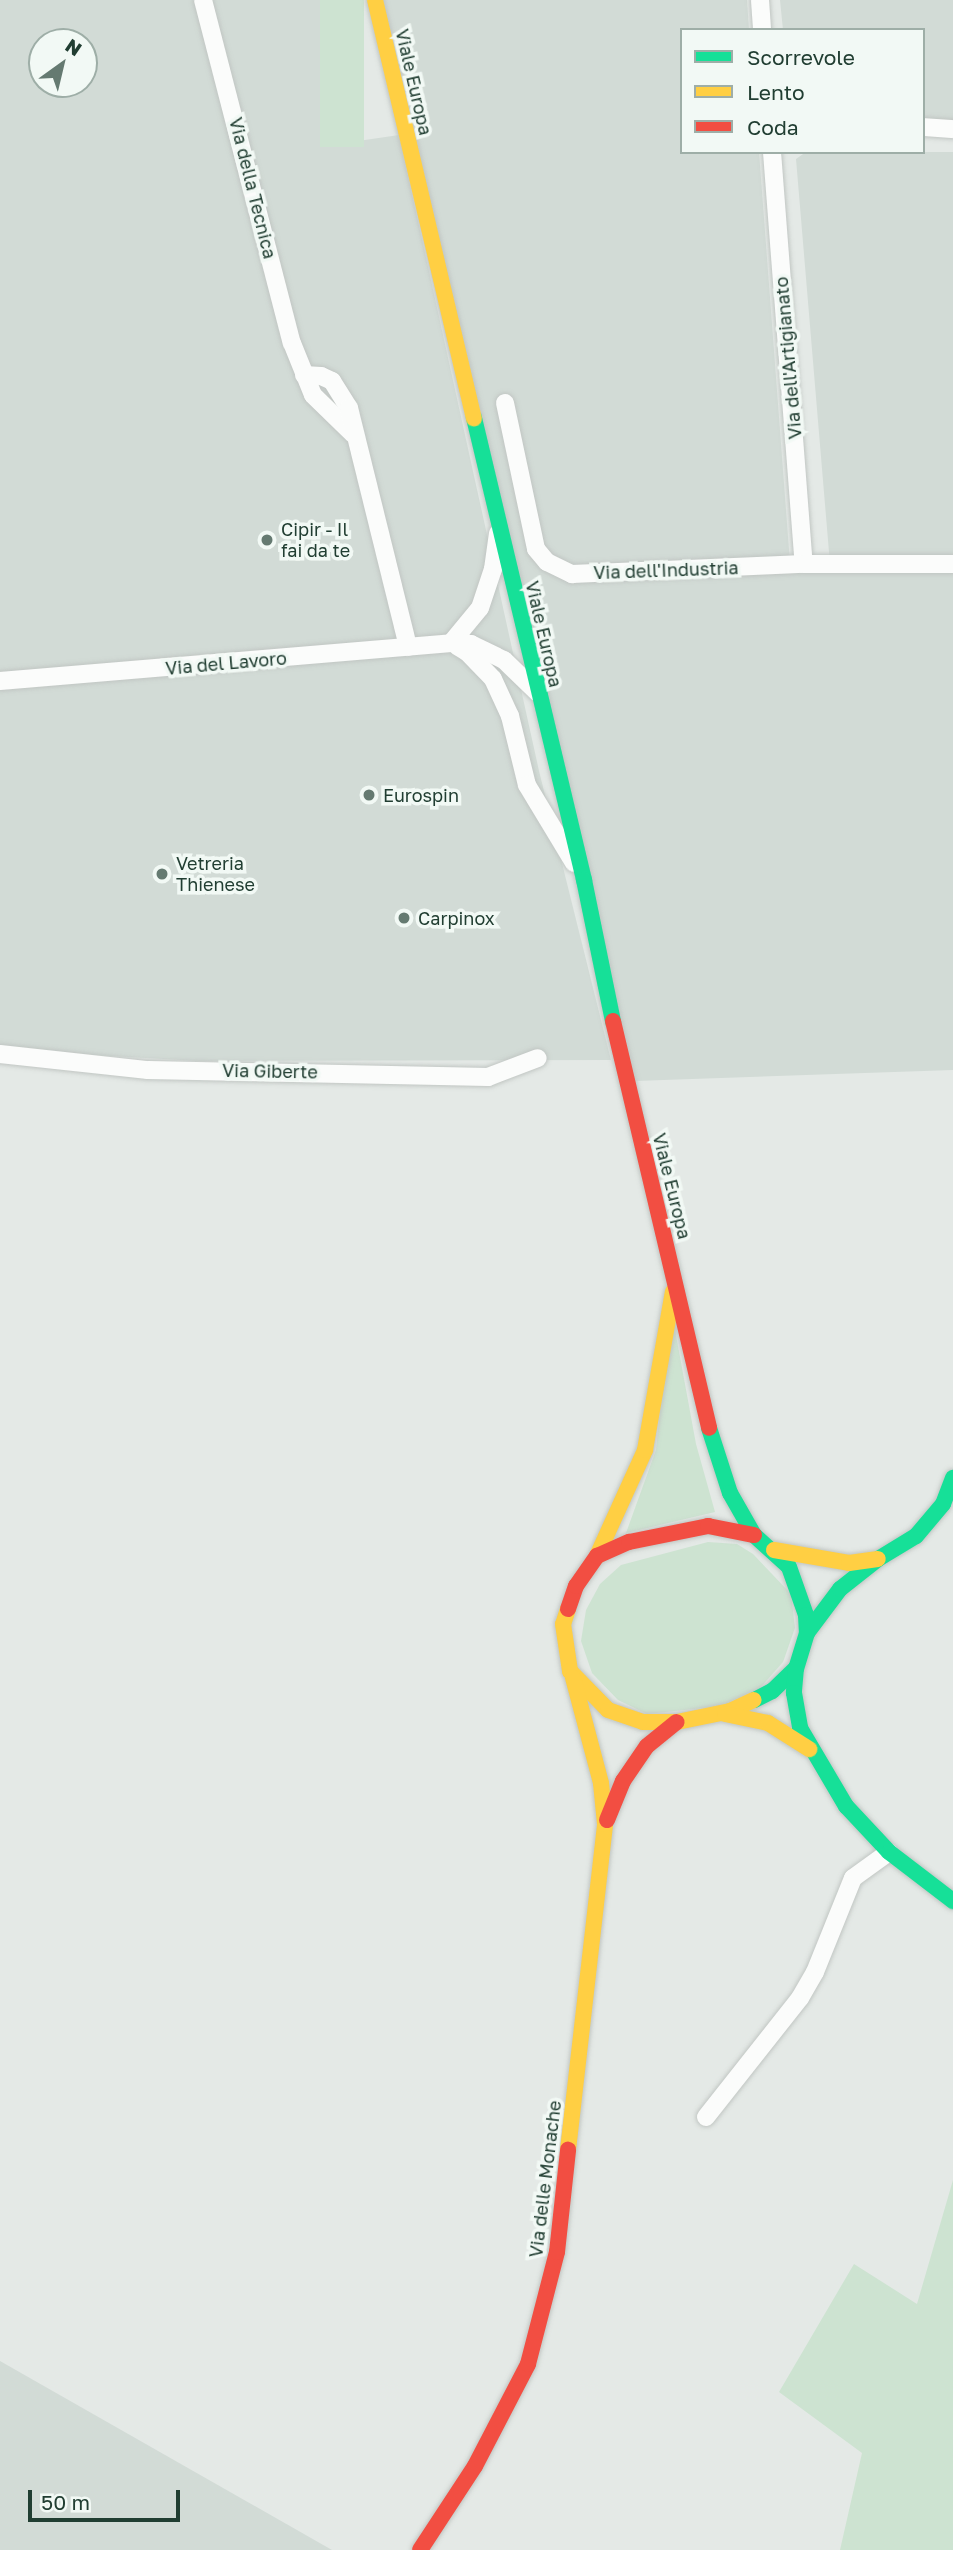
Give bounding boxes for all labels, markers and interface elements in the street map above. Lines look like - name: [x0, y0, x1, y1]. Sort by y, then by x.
- street label: Viale Europa: [391, 27, 437, 137]
- north arrow: [28, 28, 98, 98]
- legend: [680, 28, 925, 154]
- text: N: [61, 33, 86, 60]
- text: Scorrevole: [747, 44, 855, 70]
- text: Lento: [747, 79, 805, 105]
- text: Coda: [747, 114, 799, 140]
- street label: Via della Tecnica: [225, 115, 281, 261]
- street label: Via dell'Artigianato: [770, 276, 806, 440]
- place label: Cipir - Il fai da te: [281, 519, 350, 562]
- marker: Cipir - Il fai da te: [259, 532, 275, 548]
- street label: Via dell'Industria: [593, 557, 739, 583]
- street label: Viale Europa: [521, 579, 567, 689]
- street label: Via del Lavoro: [164, 647, 288, 679]
- place label: Eurospin: [383, 784, 459, 806]
- marker: Eurospin: [361, 787, 377, 803]
- place label: Vetreria Thienese: [176, 853, 255, 896]
- marker: Vetreria Thienese: [154, 866, 170, 882]
- place label: Carpinox: [418, 907, 495, 929]
- marker: Carpinox: [396, 910, 412, 926]
- street label: Via Giberte: [222, 1059, 318, 1083]
- street label: Viale Europa: [648, 1131, 696, 1241]
- street label: Via delle Monache: [525, 2099, 565, 2259]
- scale bar: [32, 2476, 184, 2520]
- text: 50 m: [41, 2489, 90, 2515]

